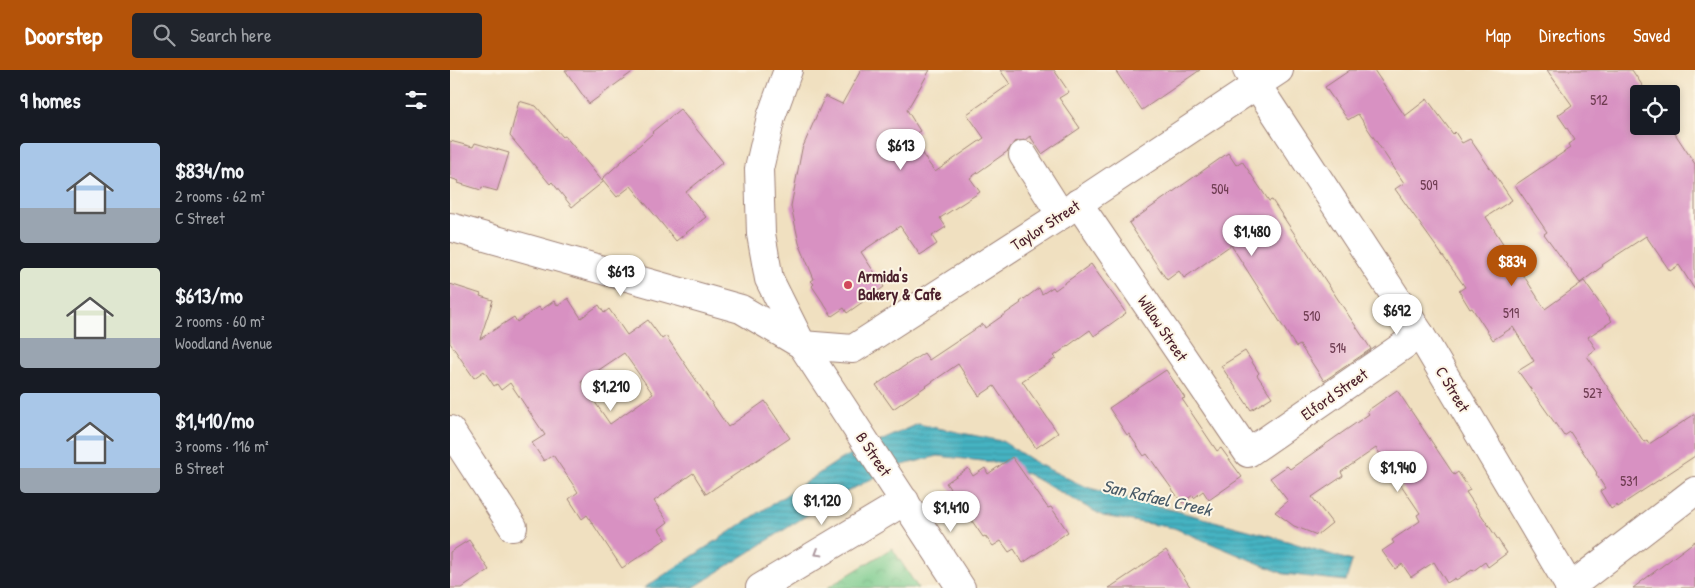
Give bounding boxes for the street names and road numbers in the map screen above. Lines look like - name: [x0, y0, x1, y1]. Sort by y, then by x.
- street label: Taylor Street: [1006, 194, 1084, 256]
- street label: Willow Street: [1133, 291, 1193, 366]
- street label: C Street: [1431, 362, 1475, 416]
- street label: Elford Street: [1296, 363, 1372, 425]
- street label: B Street: [851, 428, 897, 481]

